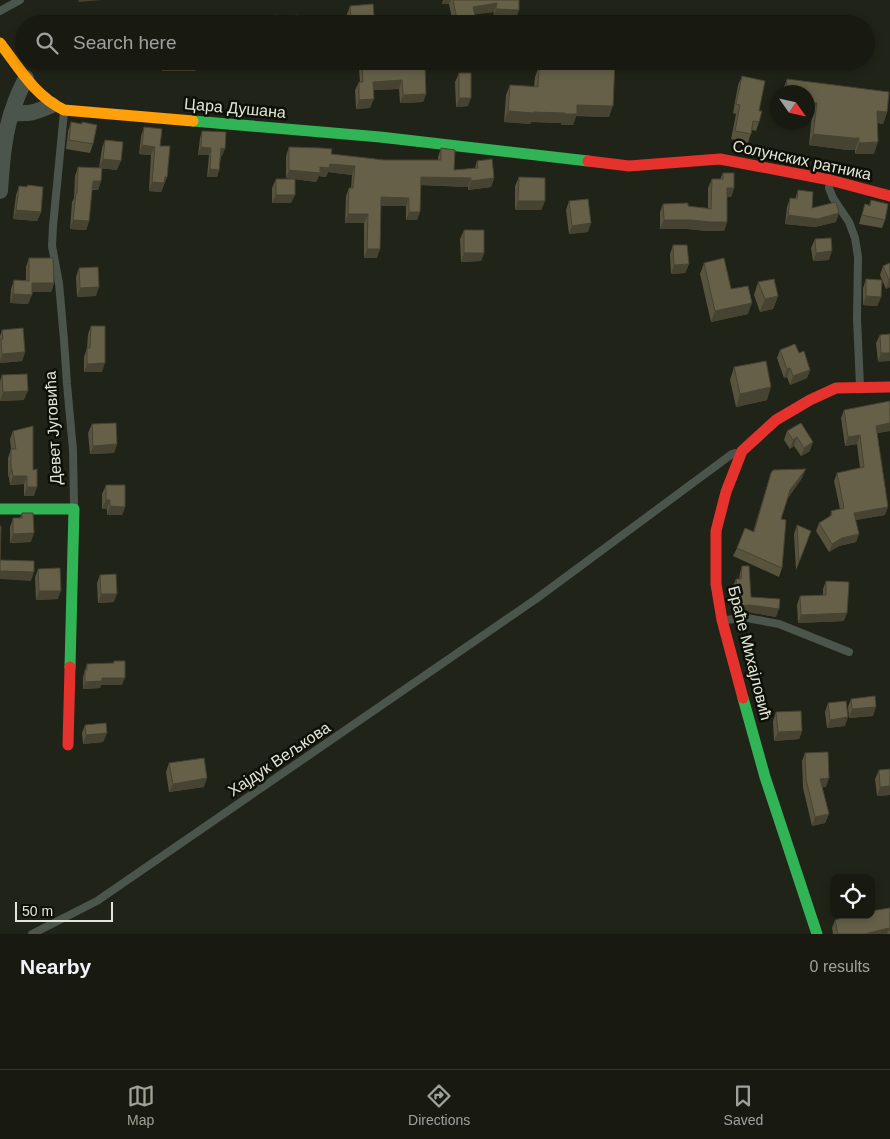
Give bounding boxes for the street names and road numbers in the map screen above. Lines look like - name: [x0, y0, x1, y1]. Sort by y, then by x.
- street label: Цара Душана: [183, 95, 287, 121]
- street label: Солунских ратника: [731, 137, 873, 183]
- street label: Девет Југовића: [42, 371, 64, 485]
- street label: Браће Михајловић: [725, 584, 775, 722]
- street label: Хајдук Вељкова: [225, 719, 333, 799]

